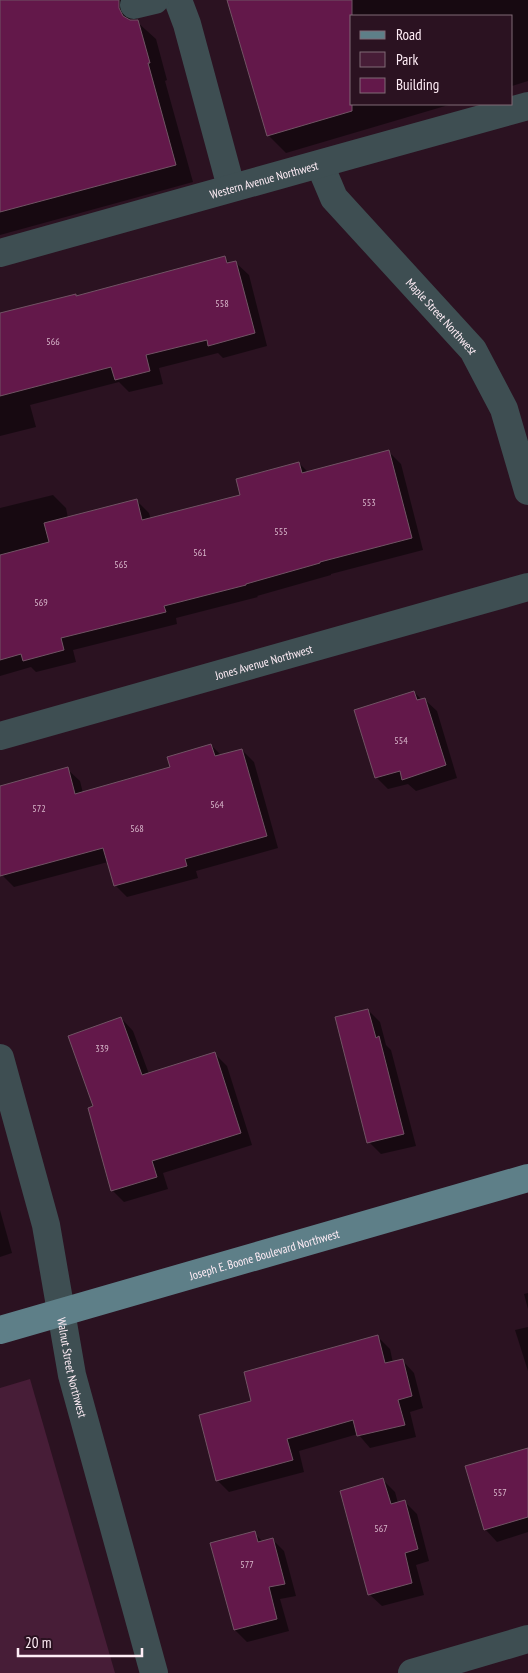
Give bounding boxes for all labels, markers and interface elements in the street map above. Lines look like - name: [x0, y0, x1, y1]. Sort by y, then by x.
- legend: [350, 15, 513, 105]
- text: Road: [396, 25, 422, 44]
- text: Park: [396, 50, 418, 69]
- text: Building: [396, 75, 439, 94]
- street label: Western Avenue Northwest: [208, 157, 320, 201]
- street label: Maple Street Northwest: [403, 275, 482, 357]
- house number: 558: [215, 297, 229, 310]
- house number: 566: [46, 335, 60, 348]
- house number: 553: [362, 496, 376, 509]
- house number: 555: [274, 525, 288, 538]
- house number: 561: [193, 546, 207, 559]
- house number: 565: [114, 558, 128, 571]
- house number: 569: [34, 596, 48, 609]
- street label: Jones Avenue Northwest: [212, 640, 315, 683]
- house number: 554: [394, 734, 408, 747]
- house number: 564: [210, 798, 224, 811]
- house number: 572: [32, 802, 46, 815]
- house number: 568: [130, 822, 144, 835]
- house number: 339: [95, 1042, 109, 1055]
- street label: Joseph E. Boone Boulevard Northwest: [187, 1225, 342, 1283]
- street label: Walnut Street Northwest: [55, 1316, 91, 1420]
- house number: 557: [493, 1486, 507, 1499]
- house number: 567: [374, 1522, 388, 1535]
- house number: 577: [240, 1558, 254, 1571]
- scale bar: [18, 1626, 141, 1658]
- text: 20 m: [25, 1633, 51, 1652]

